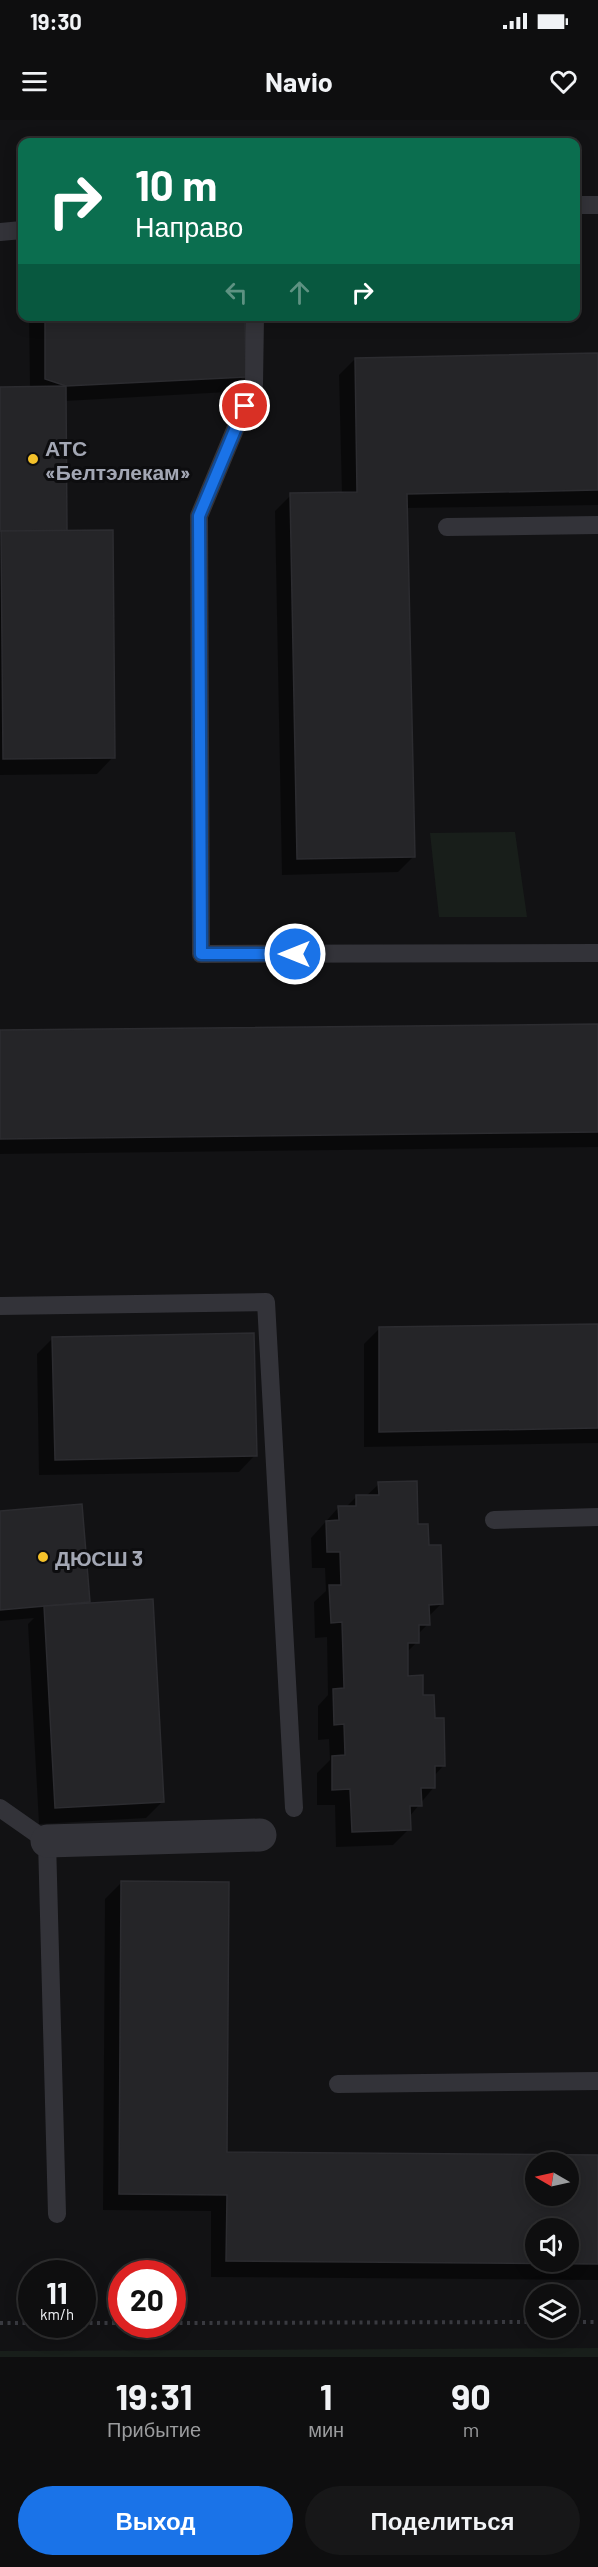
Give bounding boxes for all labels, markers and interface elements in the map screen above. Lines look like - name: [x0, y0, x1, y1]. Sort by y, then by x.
- text: 19:30: [30, 8, 82, 34]
- icon: menu: [18, 65, 51, 98]
- text: Navio: [265, 65, 333, 97]
- icon: heart: [547, 65, 580, 98]
- text: 10 m: [135, 159, 217, 209]
- icon: right: [36, 162, 114, 240]
- text: Направо: [135, 210, 243, 242]
- icon: left: [220, 276, 253, 309]
- icon: ahead: [283, 276, 316, 309]
- icon: right: [346, 276, 379, 309]
- pin: [219, 380, 270, 431]
- icon: arrive: [228, 389, 261, 422]
- place label: АТС «Белтэлекам»: [45, 435, 190, 484]
- marker: АТС «Белтэлекам»: [26, 452, 40, 466]
- position arrow: [263, 922, 327, 986]
- place label: ДЮСШ 3: [55, 1545, 143, 1570]
- marker: ДЮСШ 3: [36, 1550, 50, 1564]
- north arrow: [525, 2152, 579, 2206]
- map controls: [525, 2152, 579, 2338]
- button: sound: [525, 2218, 579, 2272]
- speed limit sign: 20: [108, 2260, 186, 2338]
- text: 11: [46, 2274, 68, 2310]
- button: layers: [525, 2284, 579, 2338]
- text: km/h: [40, 2305, 74, 2323]
- text: 19:31: [116, 2374, 193, 2417]
- text: 1: [320, 2374, 333, 2417]
- text: 90: [451, 2374, 491, 2417]
- text: Прибытие: [107, 2417, 201, 2441]
- text: мин: [308, 2417, 344, 2441]
- text: m: [463, 2417, 479, 2441]
- button: Выход: [18, 2486, 293, 2555]
- button: Поделиться: [305, 2486, 580, 2555]

